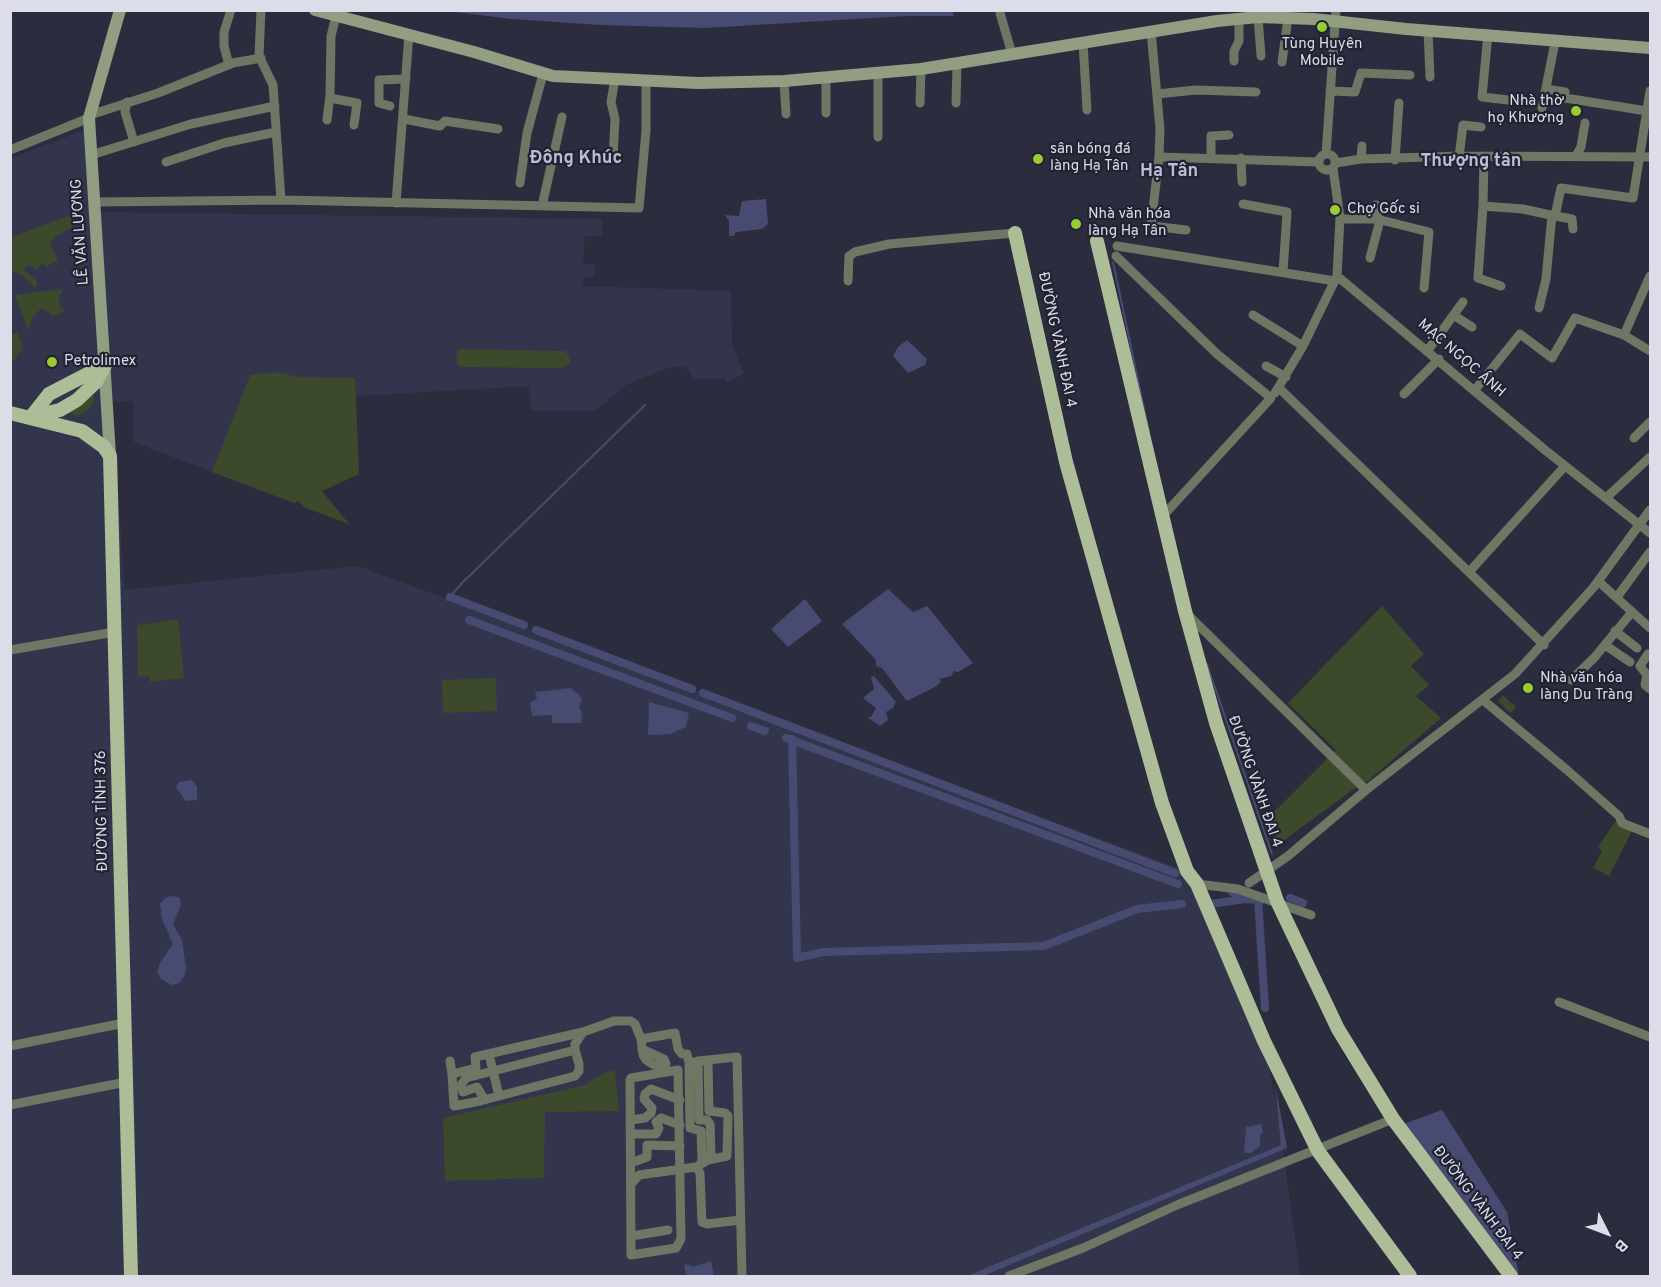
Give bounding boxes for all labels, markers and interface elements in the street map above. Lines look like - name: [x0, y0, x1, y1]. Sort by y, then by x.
- marker: Tùng Huyên Mobile: [1315, 20, 1329, 34]
- place label: Tùng Huyên Mobile: [1281, 36, 1363, 71]
- place label: Nhà thờ họ Khương: [1488, 93, 1564, 128]
- marker: Nhà thờ họ Khương: [1569, 104, 1583, 118]
- place label: sân bóng đá làng Hạ Tân: [1050, 141, 1131, 176]
- district label: Đông Khúc: [530, 148, 622, 170]
- district label: Thượng tân: [1420, 151, 1522, 173]
- marker: sân bóng đá làng Hạ Tân: [1031, 152, 1045, 166]
- district label: Hạ Tân: [1140, 161, 1198, 183]
- street label: LÊ VĂN LƯƠNG: [68, 178, 94, 286]
- place label: Chợ Gốc si: [1347, 201, 1420, 219]
- marker: Chợ Gốc si: [1328, 203, 1342, 217]
- place label: Nhà văn hóa làng Hạ Tân: [1088, 206, 1171, 241]
- marker: Nhà văn hóa làng Hạ Tân: [1069, 217, 1083, 231]
- street label: ĐƯỜNG VÀNH ĐAI 4: [1033, 270, 1079, 410]
- street label: MẠC NGỌC ÁNH: [1413, 316, 1509, 402]
- place label: Petrolimex: [64, 353, 136, 371]
- marker: Petrolimex: [45, 355, 59, 369]
- place label: Nhà văn hóa làng Du Tràng: [1540, 670, 1633, 705]
- marker: Nhà văn hóa làng Du Tràng: [1521, 681, 1535, 695]
- street label: ĐƯỜNG VÀNH ĐAI 4: [1223, 714, 1285, 850]
- street label: ĐƯỜNG TỈNH 376: [93, 750, 113, 872]
- street label: ĐƯỜNG VÀNH ĐAI 4: [1428, 1143, 1526, 1265]
- north arrow: [1577, 1203, 1637, 1263]
- text: B: [1609, 1234, 1632, 1256]

